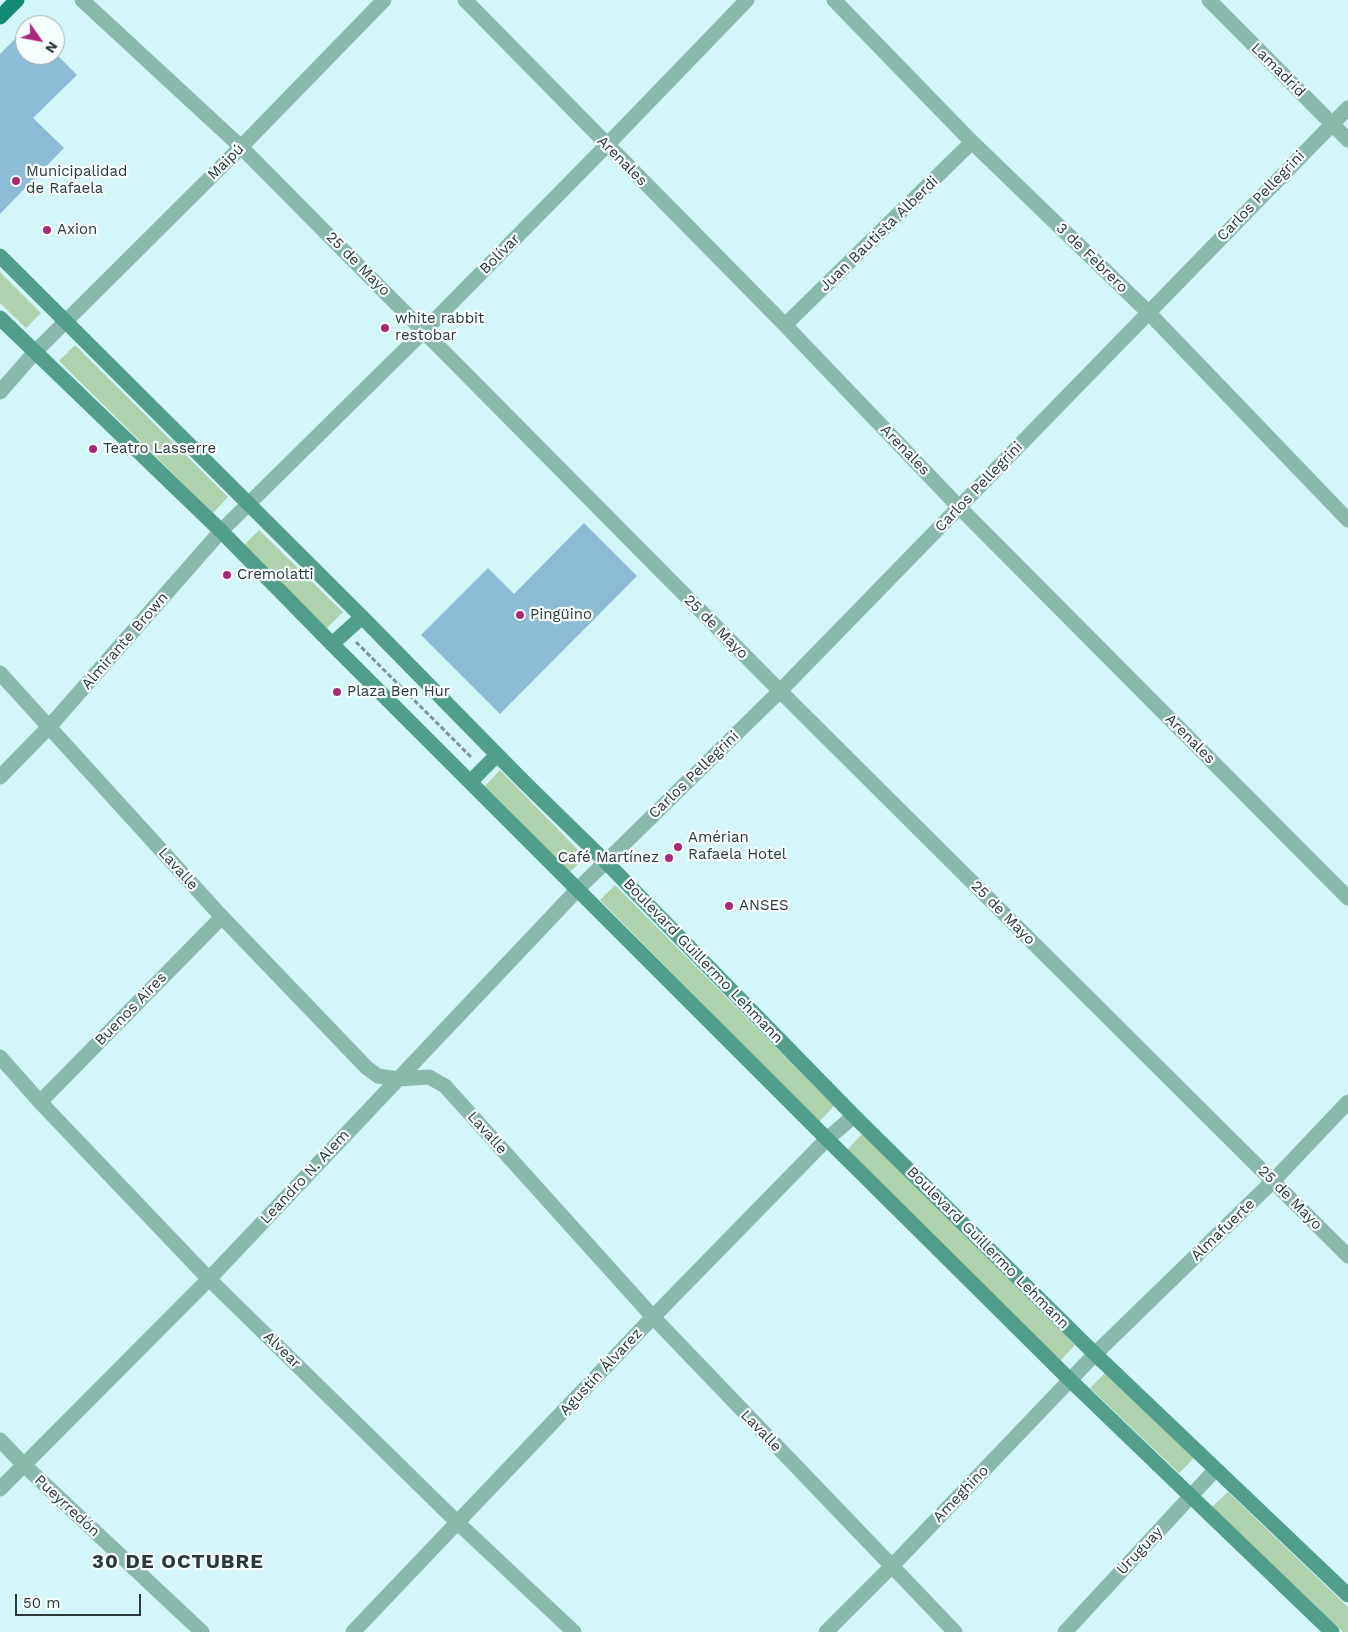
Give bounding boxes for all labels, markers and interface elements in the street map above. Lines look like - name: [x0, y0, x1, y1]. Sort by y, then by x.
- north arrow: [15, 15, 65, 65]
- text: N: [42, 39, 61, 56]
- street label: Lamadrid: [1247, 39, 1309, 101]
- street label: Arenales: [593, 132, 651, 190]
- street label: Maipú: [204, 140, 248, 184]
- street label: Carlos Pellegrini: [1213, 147, 1309, 245]
- place label: Municipalidad de Rafaela: [26, 163, 127, 198]
- street label: Juan Bautista Alberdi: [816, 173, 942, 295]
- marker: Municipalidad de Rafaela: [10, 175, 22, 187]
- street label: 3 de Febrero: [1052, 219, 1132, 297]
- place label: Axion: [57, 221, 97, 239]
- marker: Axion: [41, 224, 53, 236]
- street label: 25 de Mayo: [322, 228, 394, 300]
- street label: Bolívar: [476, 230, 524, 278]
- place label: white rabbit restobar: [395, 310, 484, 345]
- marker: white rabbit restobar: [379, 322, 391, 334]
- street label: Arenales: [877, 421, 933, 479]
- street label: Carlos Pellegrini: [931, 438, 1027, 536]
- place label: Teatro Lasserre: [103, 440, 216, 458]
- marker: Teatro Lasserre: [87, 443, 99, 455]
- place label: Cremolatti: [237, 566, 313, 584]
- marker: Cremolatti: [221, 569, 233, 581]
- street label: Almirante Brown: [78, 589, 172, 693]
- street label: 25 de Mayo: [680, 591, 752, 663]
- place label: Pingüino: [530, 606, 592, 624]
- marker: Pingüino: [514, 609, 526, 621]
- place label: Plaza Ben Hur: [347, 683, 450, 701]
- marker: Plaza Ben Hur: [331, 686, 343, 698]
- street label: Arenales: [1161, 710, 1219, 768]
- street label: Carlos Pellegrini: [645, 727, 743, 823]
- place label: Amérian Rafaela Hotel: [688, 829, 786, 864]
- marker: Amérian Rafaela Hotel: [672, 841, 684, 853]
- street label: Lavalle: [154, 844, 202, 894]
- place label: Café Martínez: [558, 849, 659, 867]
- marker: Café Martínez: [663, 852, 675, 864]
- street label: Boulevard Guillermo Lehmann: [619, 875, 787, 1047]
- street label: 25 de Mayo: [967, 877, 1039, 949]
- place label: ANSES: [739, 897, 789, 915]
- marker: ANSES: [723, 900, 735, 912]
- street label: Buenos Aires: [91, 968, 171, 1050]
- street label: Lavalle: [463, 1108, 511, 1158]
- street label: Leandro N. Alem: [257, 1126, 353, 1228]
- street label: 25 de Mayo: [1254, 1162, 1326, 1234]
- street label: Boulevard Guillermo Lehmann: [903, 1163, 1073, 1333]
- street label: Almafuerte: [1187, 1195, 1259, 1265]
- street label: Agustín Álvarez: [556, 1325, 646, 1419]
- street label: Alvear: [259, 1328, 305, 1372]
- street label: Lavalle: [737, 1406, 785, 1456]
- street label: Ameghino: [929, 1462, 993, 1526]
- street label: Pueyrredón: [31, 1471, 103, 1541]
- street label: Uruguay: [1113, 1523, 1167, 1579]
- district label: 30 DE OCTUBRE: [90, 1550, 266, 1574]
- scale bar: [18, 1584, 144, 1616]
- text: 50 m: [23, 1594, 60, 1612]

